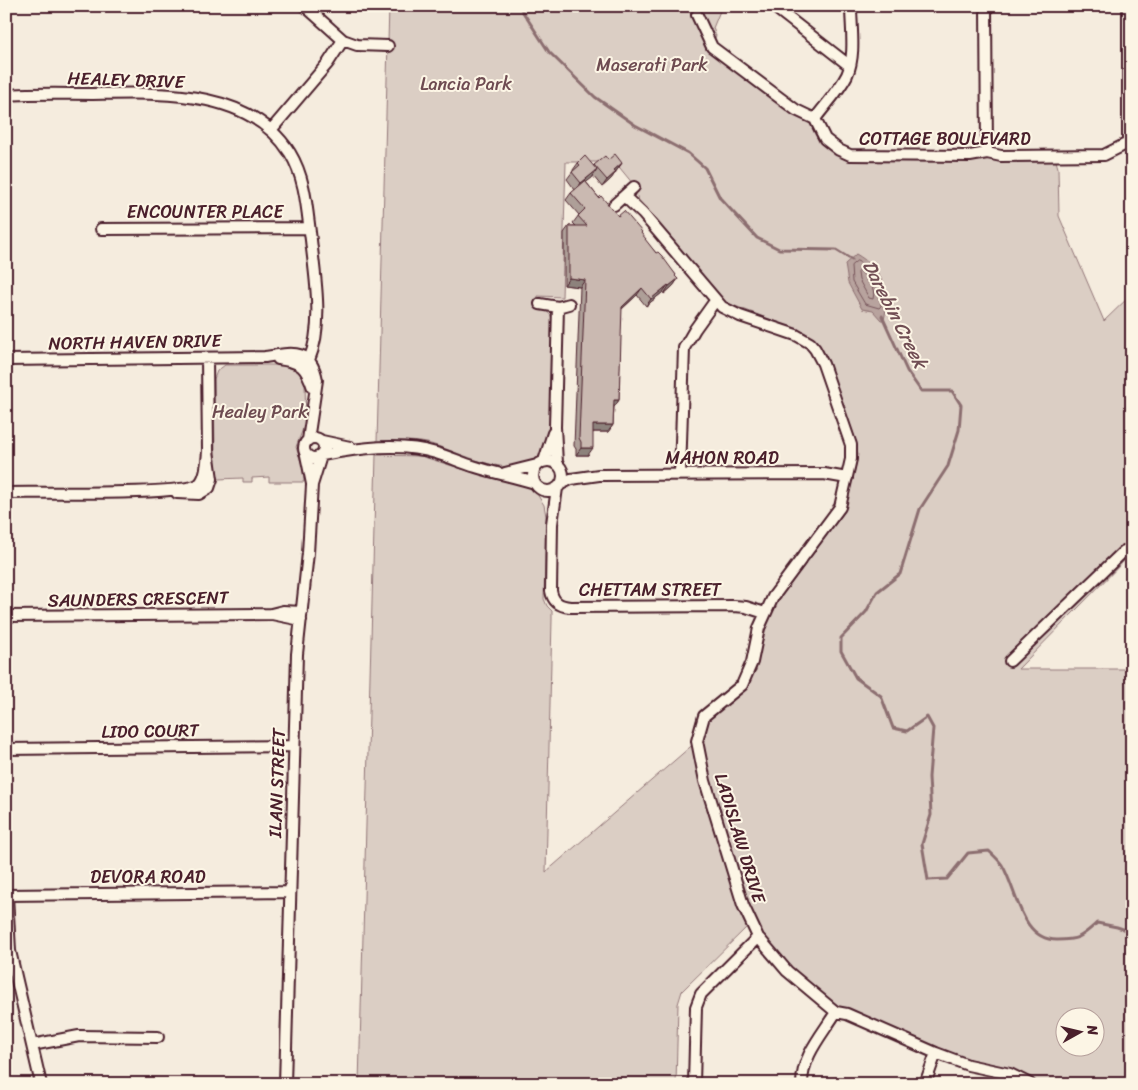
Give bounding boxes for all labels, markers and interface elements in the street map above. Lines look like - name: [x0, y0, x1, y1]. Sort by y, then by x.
- park label: Maserati Park: [596, 49, 708, 81]
- street label: HEALEY DRIVE: [67, 62, 186, 98]
- park label: Lancia Park: [420, 68, 512, 100]
- street label: COTTAGE BOULEVARD: [859, 123, 1031, 155]
- street label: ENCOUNTER PLACE: [127, 196, 284, 228]
- water label: Darebin Creek: [853, 254, 938, 377]
- street label: NORTH HAVEN DRIVE: [48, 324, 223, 360]
- park label: Healey Park: [212, 396, 308, 428]
- street label: MAHON ROAD: [665, 442, 779, 474]
- street label: CHETTAM STREET: [579, 574, 722, 606]
- street label: SAUNDERS CRESCENT: [47, 581, 230, 617]
- street label: LIDO COURT: [101, 714, 200, 748]
- street label: ILANI STREET: [259, 727, 295, 839]
- street label: LADISLAW DRIVE: [705, 769, 775, 908]
- street label: DEVORA ROAD: [90, 861, 206, 893]
- north arrow: [1056, 1008, 1106, 1058]
- text: N: [1079, 1023, 1105, 1037]

